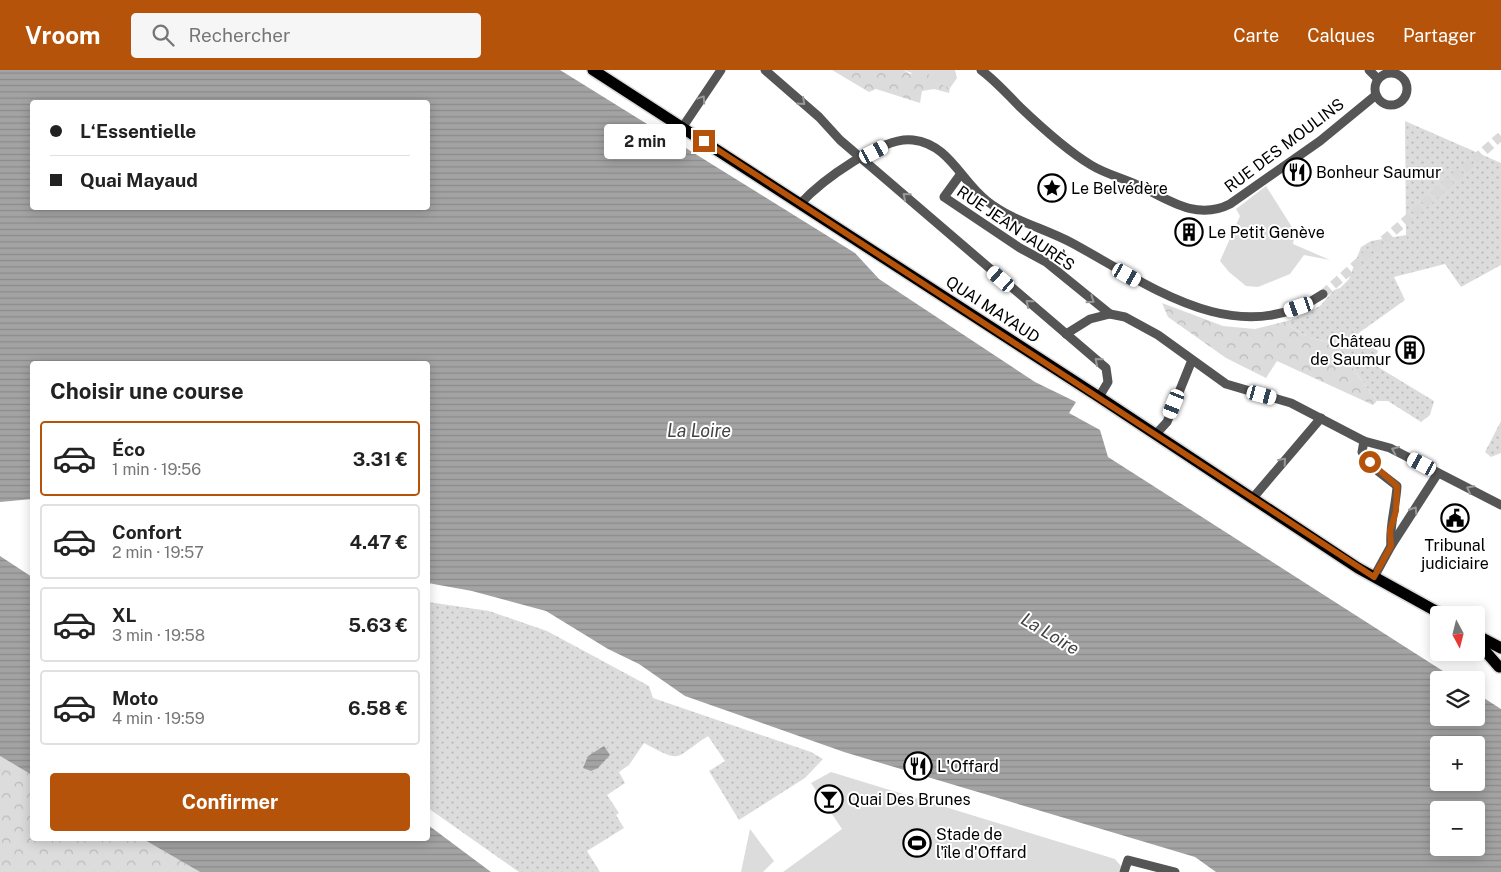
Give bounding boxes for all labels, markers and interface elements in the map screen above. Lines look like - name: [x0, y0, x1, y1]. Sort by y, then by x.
- search box: [131, 13, 481, 58]
- text: Vroom: [25, 21, 101, 49]
- icon: search: [149, 21, 177, 49]
- text: Rechercher: [189, 24, 290, 46]
- text: Carte: [1233, 25, 1279, 46]
- text: Calques: [1307, 25, 1375, 46]
- text: Partager: [1403, 25, 1476, 46]
- street label: RUE DES MOULINS: [1221, 94, 1348, 197]
- one-way arrow: [696, 95, 705, 105]
- one-way arrow: [796, 97, 805, 106]
- text: L‘Essentielle: [80, 120, 196, 142]
- callout: 2 min: [604, 124, 686, 158]
- route end: [693, 130, 715, 152]
- text: 2 min: [624, 132, 666, 151]
- car: [857, 138, 890, 166]
- restaurant icon: Bonheur Saumur: [1282, 157, 1312, 187]
- place label: Bonheur Saumur: [1316, 163, 1441, 182]
- text: Quai Mayaud: [80, 169, 198, 191]
- place icon: Le Belvédère: [1037, 173, 1067, 203]
- place label: Le Belvédère: [1071, 179, 1168, 198]
- street label: RUE JEAN JAURÈS: [953, 181, 1079, 275]
- one-way arrow: [903, 194, 912, 202]
- building icon: Le Petit Genève: [1174, 217, 1204, 247]
- place label: Le Petit Genève: [1208, 223, 1325, 242]
- car: [1110, 261, 1143, 289]
- car: [984, 263, 1017, 295]
- street label: QUAI MAYAUD: [942, 272, 1043, 347]
- one-way arrow: [1086, 294, 1095, 303]
- car: [1282, 295, 1315, 319]
- one-way arrow: [1025, 300, 1034, 309]
- place label: Château de Saumur: [1310, 332, 1391, 369]
- building icon: Château de Saumur: [1395, 335, 1425, 365]
- one-way arrow: [1094, 358, 1103, 367]
- text: Choisir une course: [50, 378, 244, 404]
- car: [1245, 384, 1278, 406]
- car: [1161, 387, 1186, 421]
- water label: La Loire: [667, 420, 731, 441]
- icon: car: [52, 436, 97, 481]
- text: Éco: [112, 438, 145, 460]
- one-way arrow: [1391, 446, 1400, 457]
- text: 3.31 €: [353, 448, 408, 470]
- car: [1405, 450, 1438, 478]
- route start: [1359, 451, 1381, 473]
- one-way arrow: [1277, 458, 1286, 467]
- text: 1 min · 19:56: [112, 460, 201, 479]
- one-way arrow: [1466, 485, 1475, 495]
- public building icon: Tribunal judiciaire: [1440, 503, 1470, 533]
- one-way arrow: [1408, 506, 1418, 515]
- icon: car: [52, 519, 97, 564]
- text: Confort: [112, 521, 182, 543]
- text: 4.47 €: [349, 531, 408, 553]
- place label: Tribunal judiciaire: [1420, 536, 1489, 573]
- text: 2 min · 19:57: [112, 543, 204, 562]
- icon: car: [52, 602, 97, 647]
- text: XL: [112, 604, 137, 626]
- north arrow: [1430, 606, 1485, 661]
- map controls: [1430, 606, 1485, 856]
- water label: La Loire: [1017, 608, 1083, 659]
- text: 5.63 €: [348, 614, 408, 636]
- text: 3 min · 19:58: [112, 626, 205, 645]
- button: layers: [1430, 671, 1485, 726]
- icon: car: [52, 685, 97, 730]
- text: Moto: [112, 687, 158, 709]
- text: 6.58 €: [348, 697, 408, 719]
- text: 4 min · 19:59: [112, 709, 205, 728]
- button: +: [1430, 736, 1485, 791]
- restaurant icon: L'Offard: [903, 751, 933, 781]
- place label: L'Offard: [937, 757, 999, 776]
- button: Confirmer: [50, 773, 410, 831]
- bar icon: Quai Des Brunes: [814, 784, 844, 814]
- place label: Quai Des Brunes: [848, 790, 971, 809]
- button: −: [1430, 801, 1485, 856]
- place label: Stade de l'île d'Offard: [936, 825, 1026, 862]
- sports icon: Stade de l'île d'Offard: [902, 828, 932, 858]

